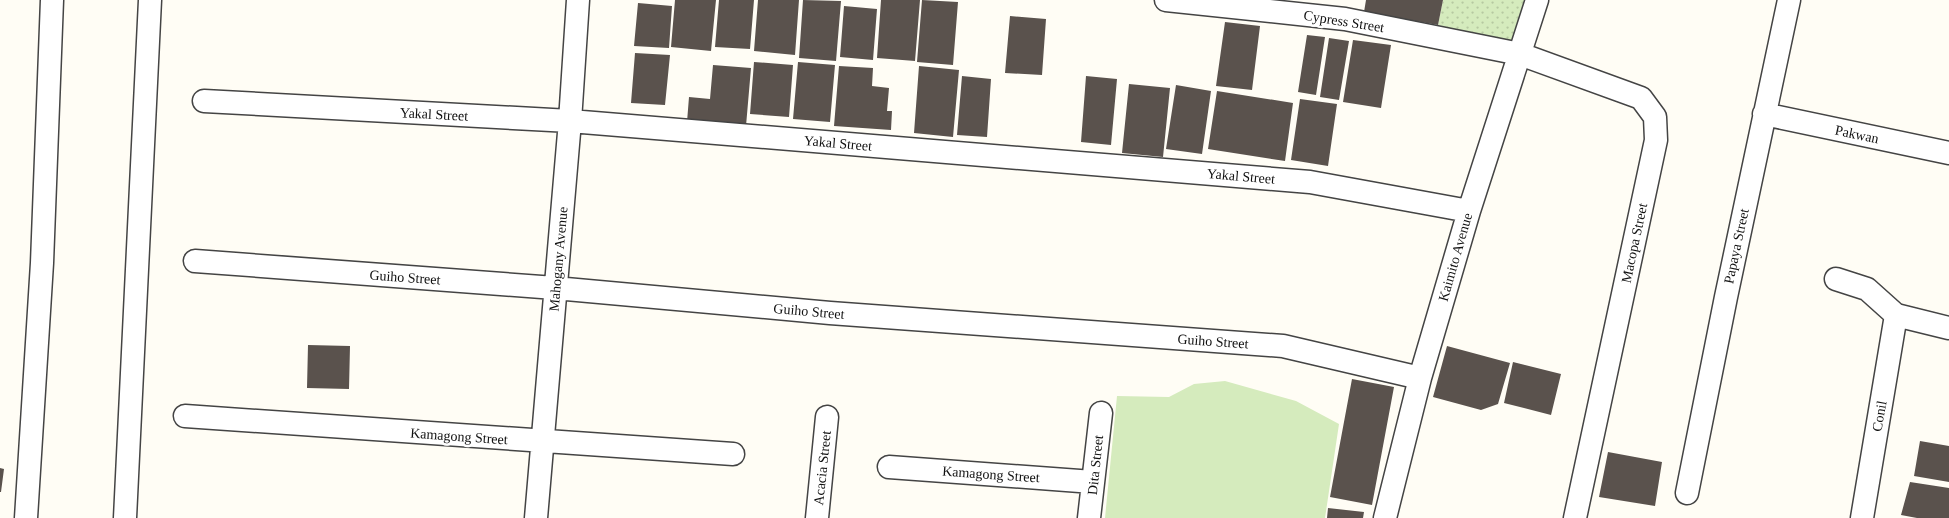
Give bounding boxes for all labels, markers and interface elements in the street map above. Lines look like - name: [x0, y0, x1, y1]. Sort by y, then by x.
- street label: Cypress Street: [1303, 8, 1385, 35]
- street label: Yakal Street: [400, 105, 469, 124]
- street label: Pakwan: [1834, 123, 1880, 146]
- street label: Yakal Street: [803, 133, 873, 154]
- street label: Yakal Street: [1206, 166, 1276, 187]
- street label: Macopa Street: [1619, 202, 1650, 284]
- street label: Mahogany Avenue: [546, 206, 571, 312]
- street label: Papaya Street: [1721, 207, 1752, 285]
- street label: Kaimito Avenue: [1436, 211, 1475, 303]
- street label: Guiho Street: [369, 268, 441, 287]
- street label: Guiho Street: [773, 301, 845, 322]
- street label: Guiho Street: [1177, 332, 1249, 351]
- street label: Conil: [1869, 399, 1890, 433]
- street label: Kamagong Street: [410, 426, 508, 447]
- street label: Acacia Street: [811, 430, 834, 506]
- street label: Dita Street: [1085, 434, 1106, 496]
- street label: Kamagong Street: [942, 464, 1040, 485]

